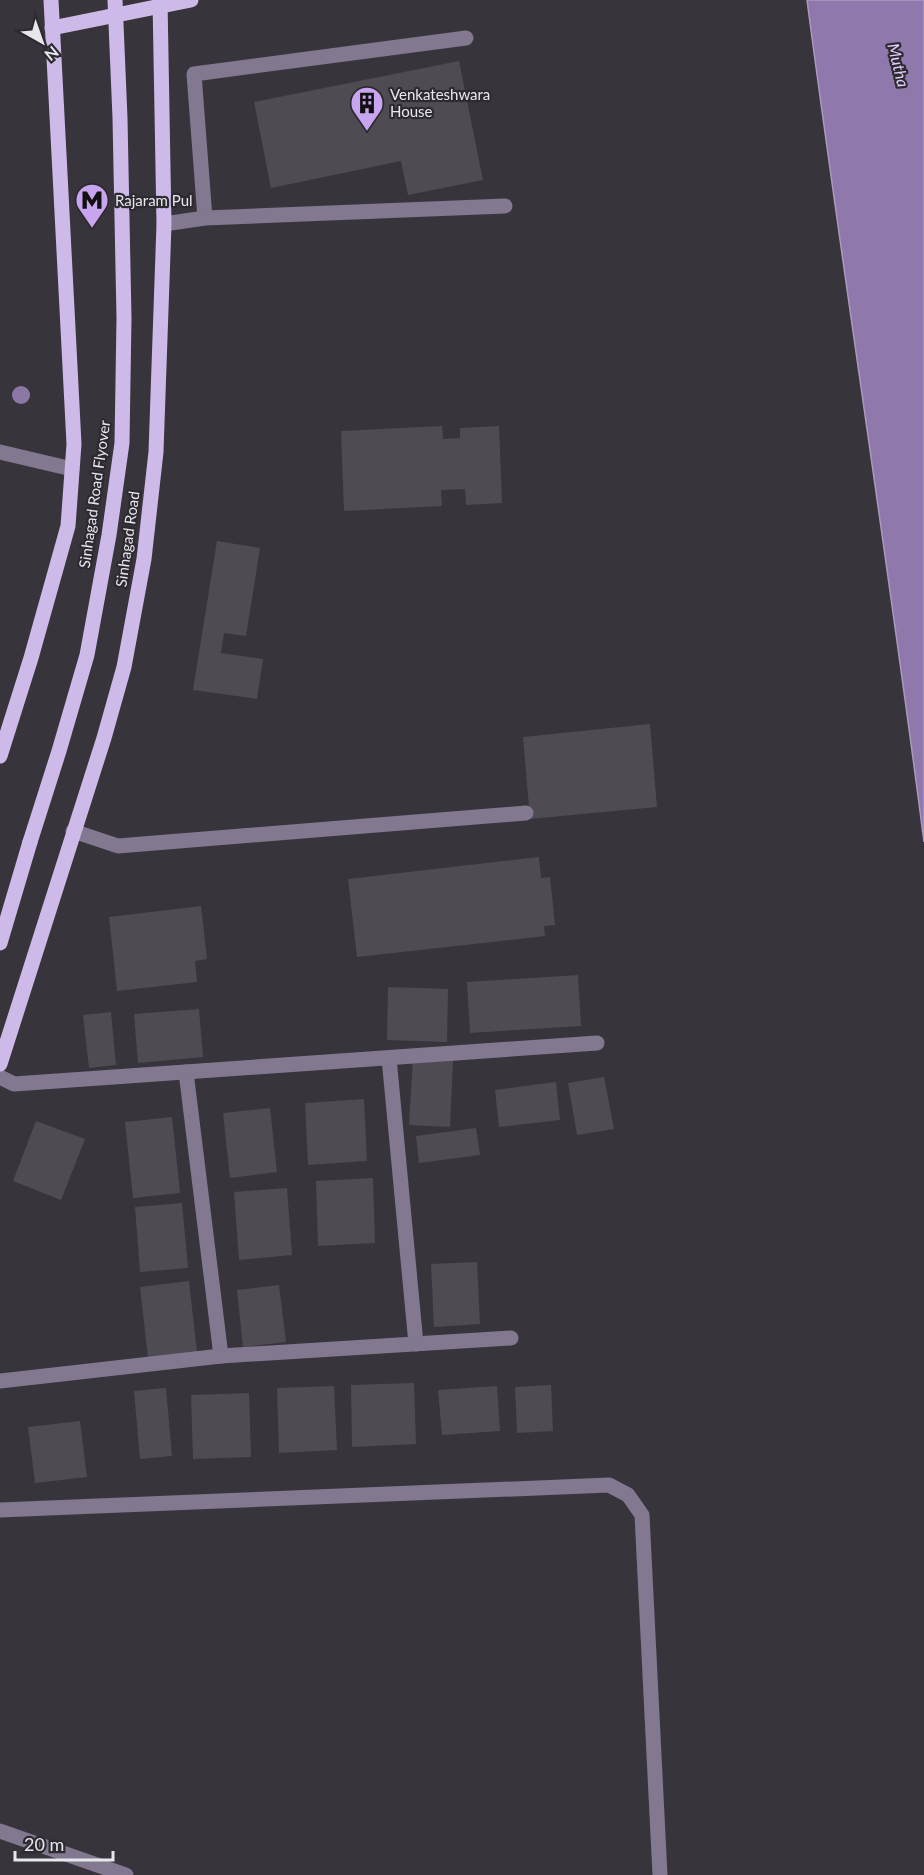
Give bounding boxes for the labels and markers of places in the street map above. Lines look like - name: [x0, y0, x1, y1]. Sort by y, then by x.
- building icon: Venkateshwara House: [349, 85, 385, 132]
- place label: Venkateshwara House: [390, 85, 490, 120]
- metro station icon: Rajaram Pul: [74, 182, 110, 229]
- place label: Rajaram Pul: [115, 191, 193, 209]

